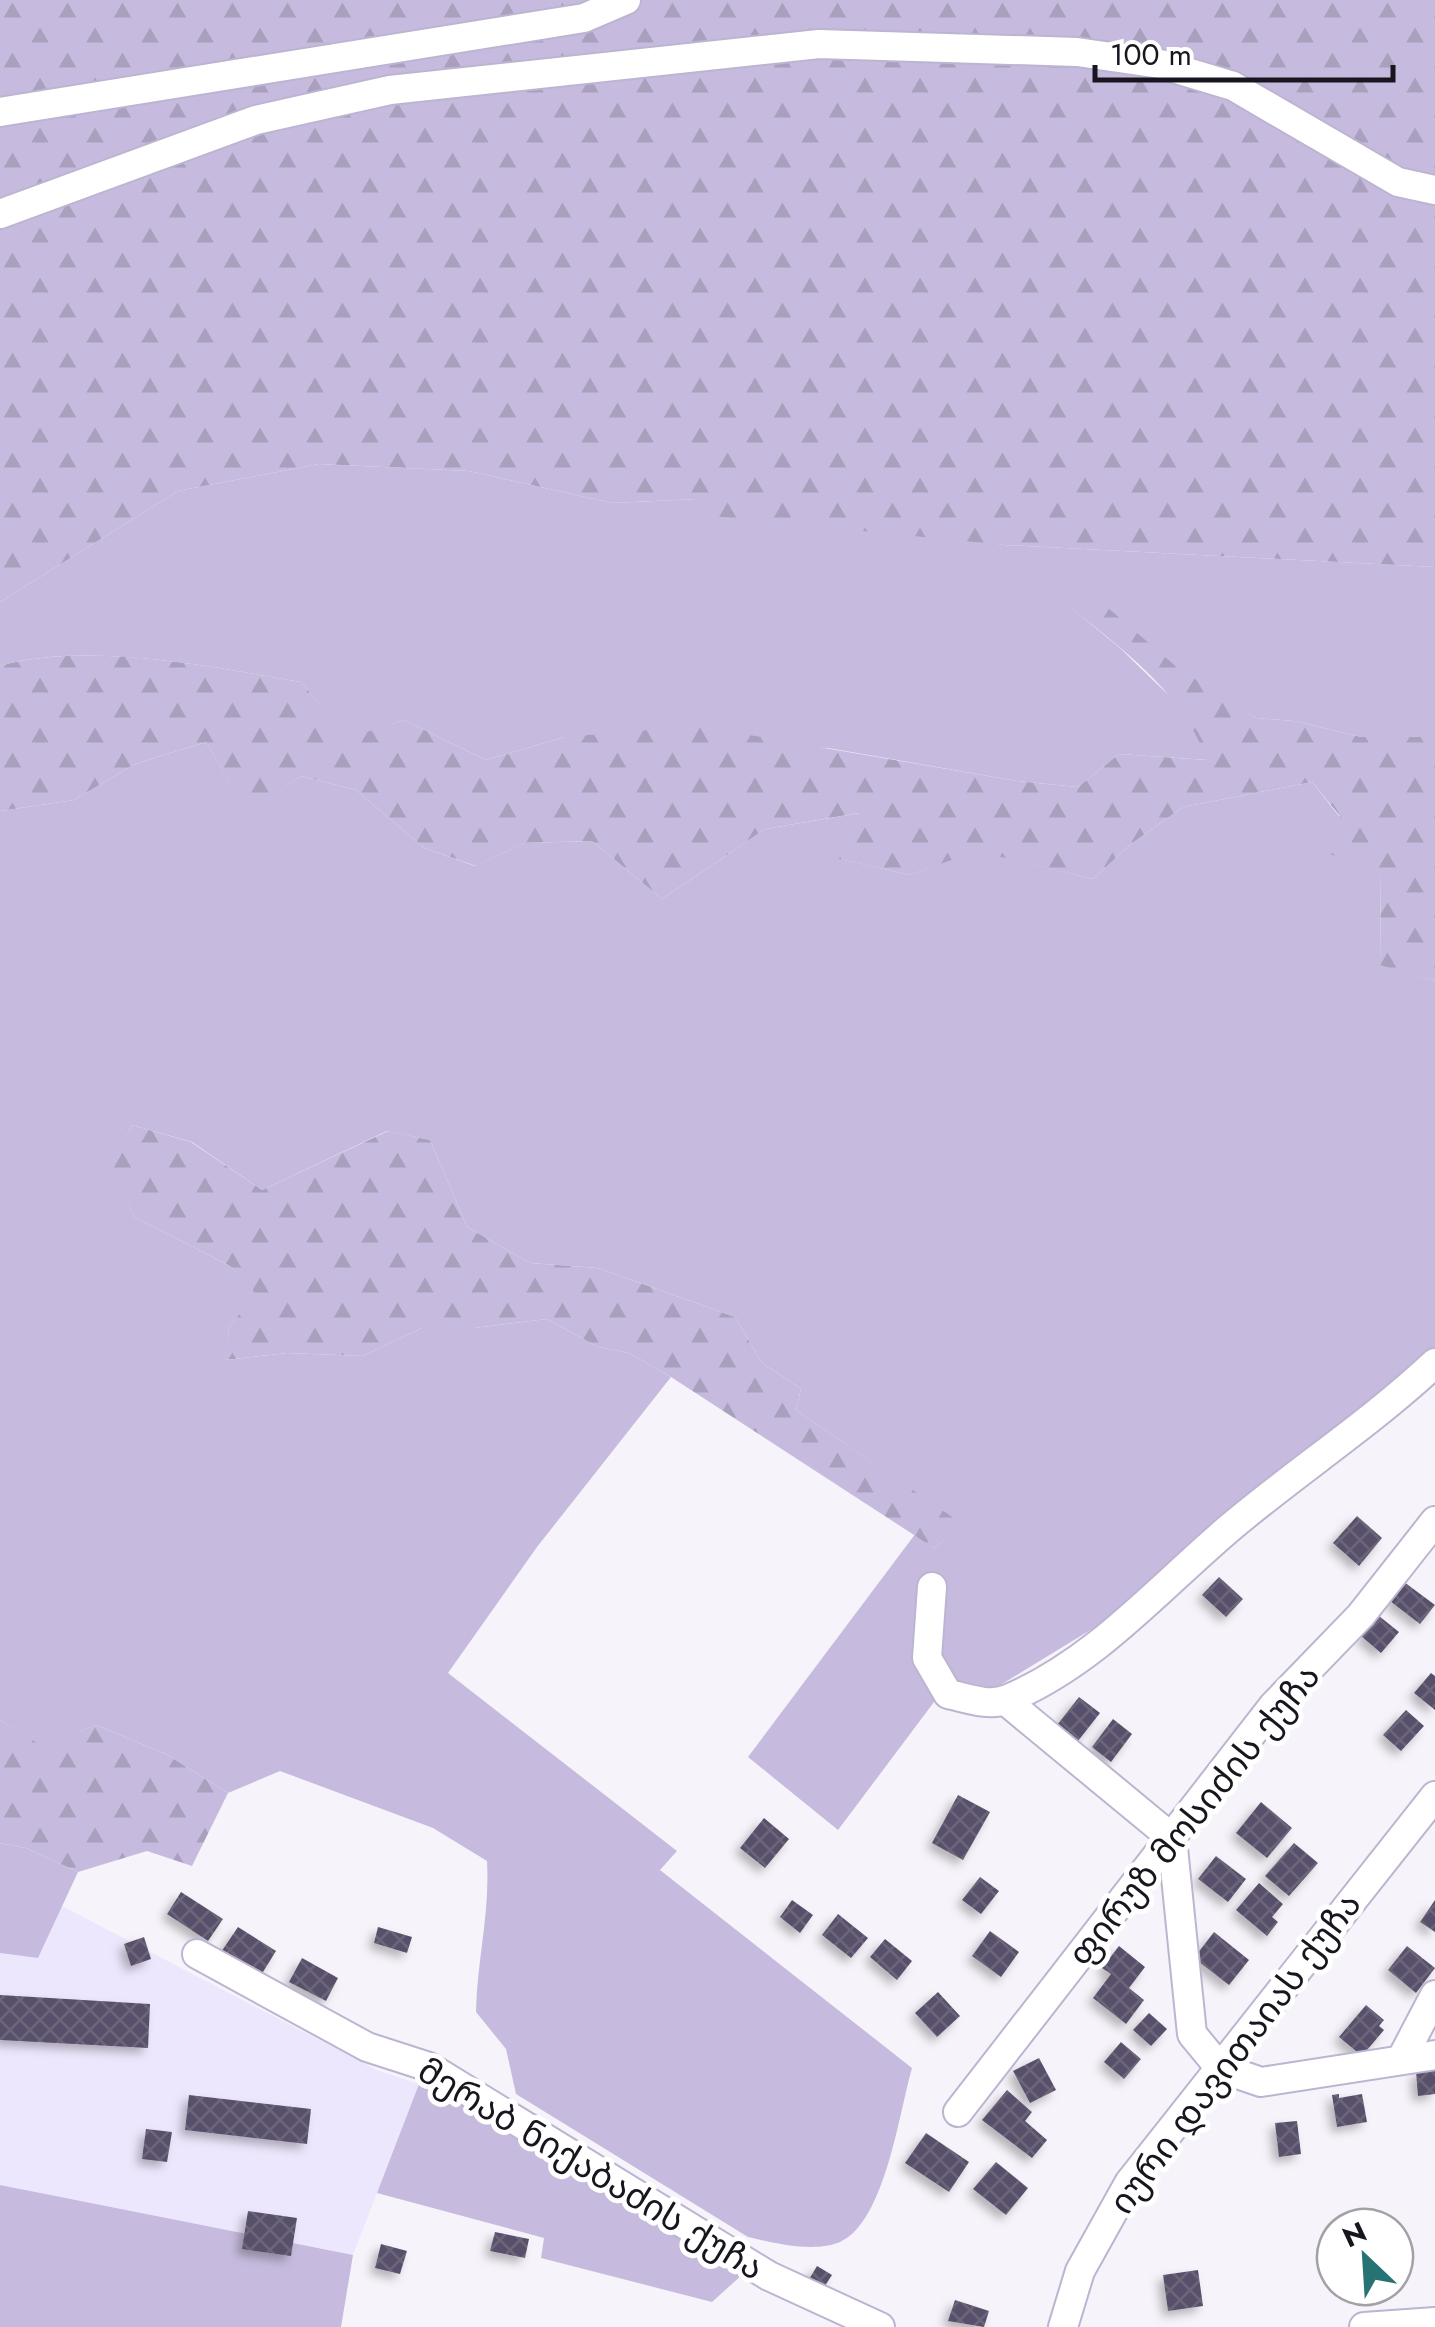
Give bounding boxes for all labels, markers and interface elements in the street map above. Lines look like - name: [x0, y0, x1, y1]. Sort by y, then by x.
- scale bar: [1095, 20, 1392, 82]
- text: 100 m: [1110, 33, 1192, 76]
- street label: ფირუზ მოსიძის ქუჩა: [1056, 1653, 1332, 1977]
- street label: იური დავითაიას ქუჩა: [1097, 1882, 1373, 2224]
- street label: მერაბ ნიქაბაძის ქუჩა: [408, 2046, 774, 2292]
- north arrow: [1315, 2207, 1415, 2307]
- text: N: [1336, 2212, 1373, 2258]

